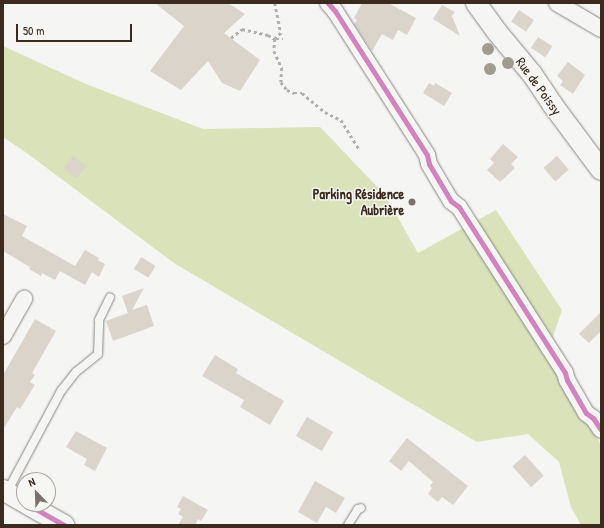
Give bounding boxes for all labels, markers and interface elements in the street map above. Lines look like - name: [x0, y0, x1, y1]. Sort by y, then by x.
- scale bar: [18, 16, 134, 42]
- text: 50 m: [23, 22, 44, 39]
- street label: Rue de Poissy: [512, 54, 566, 118]
- place label: Parking Résidence Aubrière: [313, 186, 404, 218]
- marker: Parking Résidence Aubrière: [407, 197, 417, 207]
- north arrow: [16, 472, 56, 512]
- text: N: [26, 474, 37, 489]

